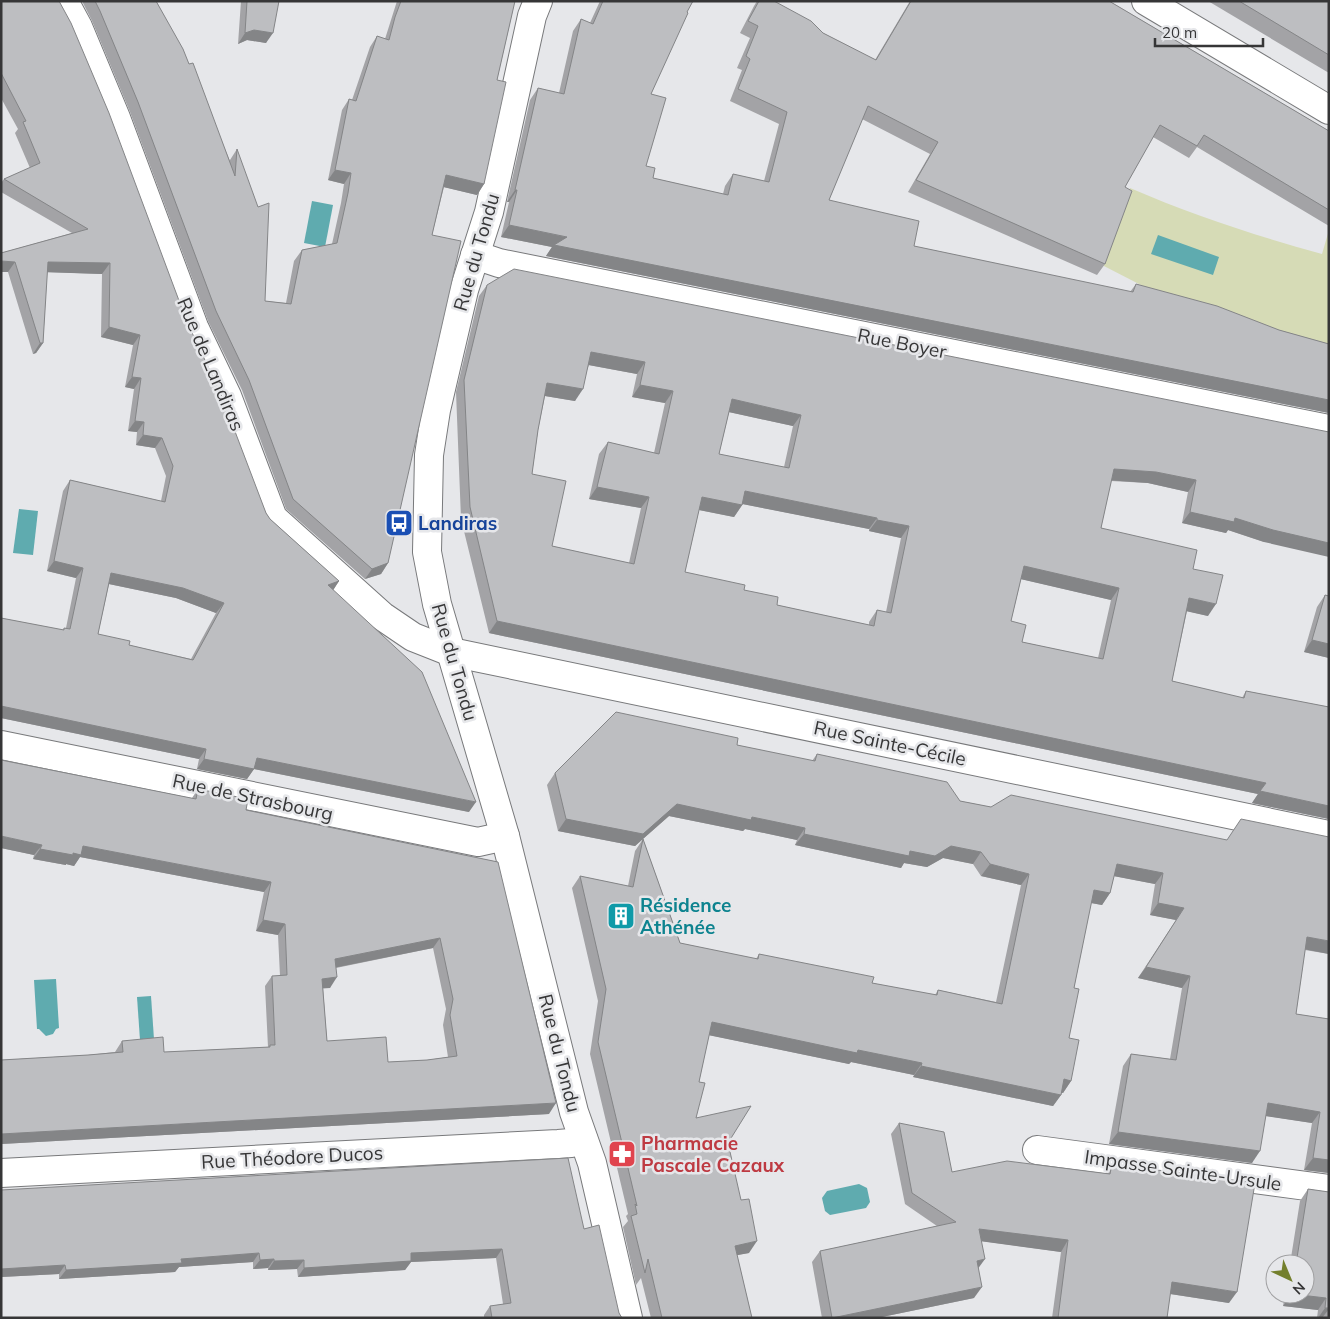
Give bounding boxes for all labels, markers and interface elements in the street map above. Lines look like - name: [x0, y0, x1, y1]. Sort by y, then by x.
- scale bar: [1155, 15, 1262, 47]
- text: 20 m: [1162, 23, 1197, 42]
- street label: Rue du Tondu: [448, 190, 504, 314]
- street label: Rue de Landiras: [172, 294, 250, 434]
- street label: Rue Boyer: [855, 323, 949, 363]
- bus stop icon: Landiras: [384, 508, 414, 538]
- place label: Landiras: [418, 511, 497, 535]
- street label: Rue du Tondu: [427, 600, 483, 724]
- street label: Rue Sainte-Cécile: [812, 715, 968, 771]
- street label: Rue de Strasbourg: [170, 768, 336, 826]
- place label: Résidence Athénée: [640, 893, 731, 939]
- building icon: Résidence Athénée: [606, 901, 636, 931]
- street label: Rue du Tondu: [534, 991, 586, 1115]
- place label: Pharmacie Pascale Cazaux: [641, 1131, 785, 1177]
- pharmacy icon: Pharmacie Pascale Cazaux: [607, 1139, 637, 1169]
- street label: Rue Théodore Ducos: [200, 1140, 384, 1174]
- street label: Impasse Sainte-Ursule: [1083, 1144, 1283, 1196]
- north arrow: [1265, 1254, 1315, 1304]
- text: N: [1289, 1278, 1309, 1298]

